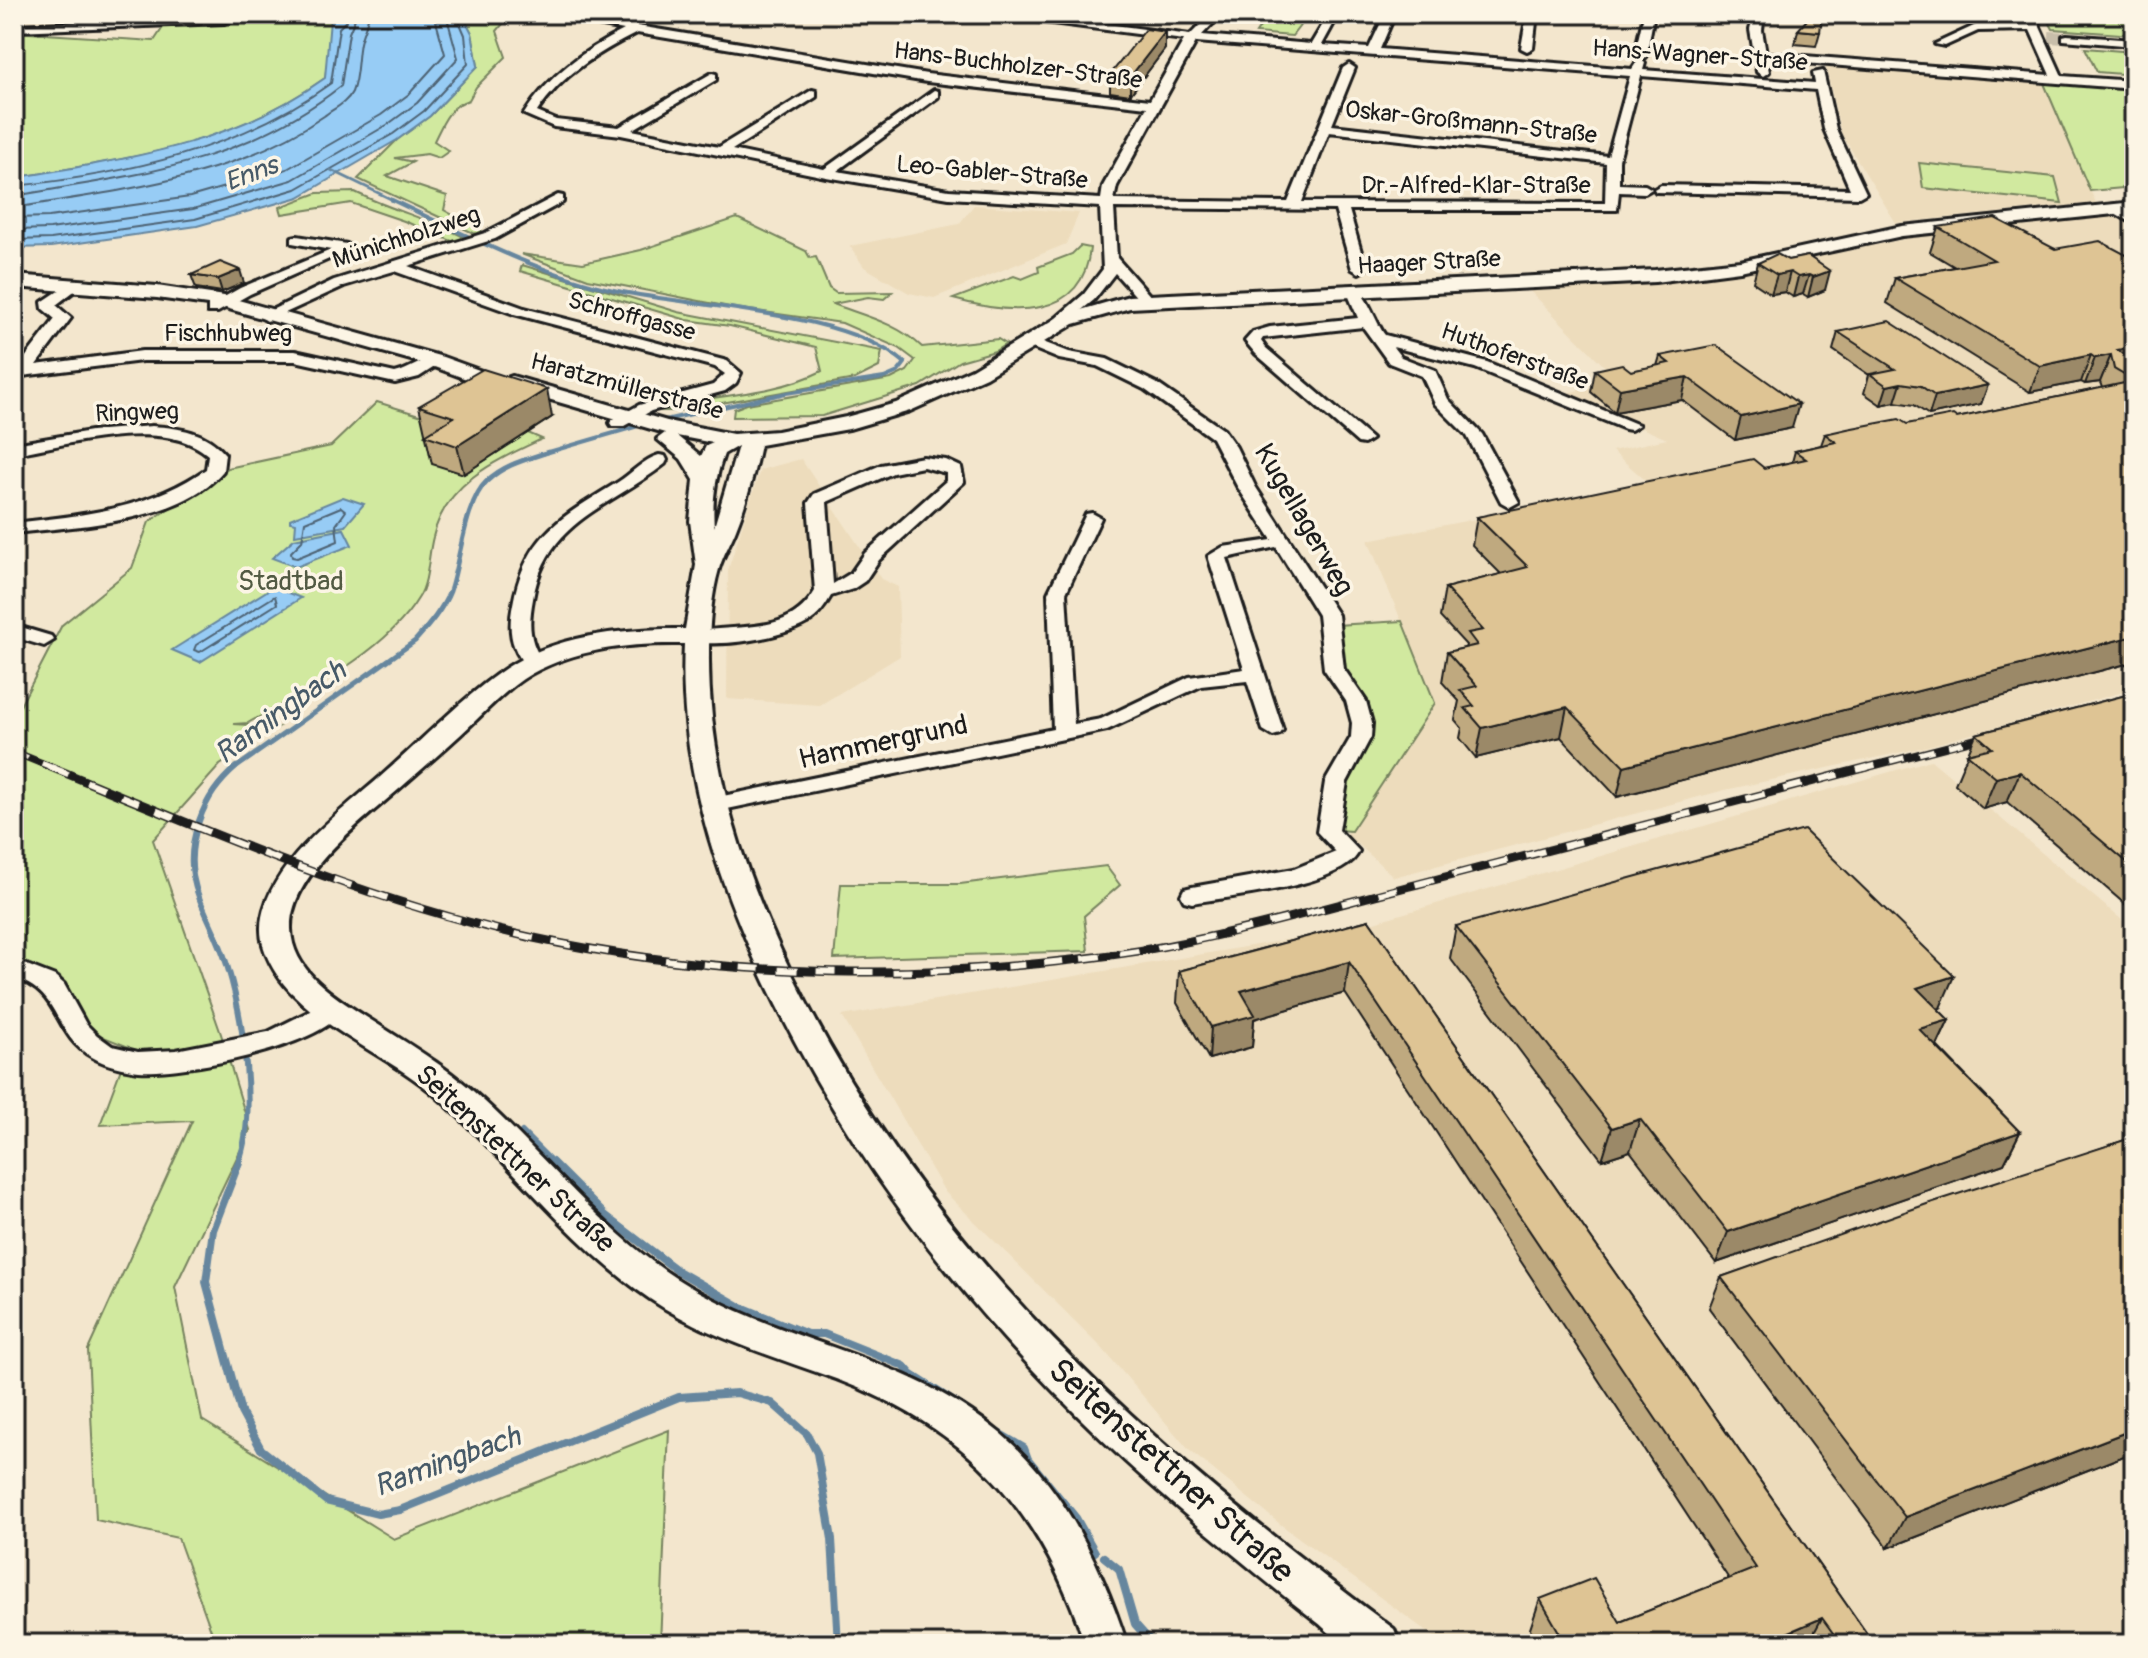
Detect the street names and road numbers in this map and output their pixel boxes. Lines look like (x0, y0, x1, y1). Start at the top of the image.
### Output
street label: Hans-Wagner-Straße (1591, 34, 1809, 78)
street label: Hans-Buchholzer-Straße (892, 36, 1144, 95)
street label: Oskar-Großmann-Straße (1343, 95, 1599, 150)
street label: Leo-Gabler-Straße (895, 150, 1089, 195)
street label: Dr.-Alfred-Klar-Straße (1361, 171, 1591, 200)
street label: Münichholzweg (329, 200, 484, 275)
street label: Haager Straße (1357, 244, 1502, 281)
street label: Schroffgasse (565, 286, 699, 347)
street label: Huthoferstraße (1437, 316, 1593, 397)
street label: Fischhubweg (164, 319, 292, 348)
street label: Haratzmüllerstraße (527, 347, 726, 426)
street label: Ringweg (95, 397, 179, 428)
street label: Kugellagerweg (1246, 437, 1361, 602)
street label: Hammergrund (796, 707, 971, 777)
street label: Seitenstettner Straße (408, 1057, 622, 1261)
street label: Seitenstettner Straße (1039, 1349, 1303, 1593)

